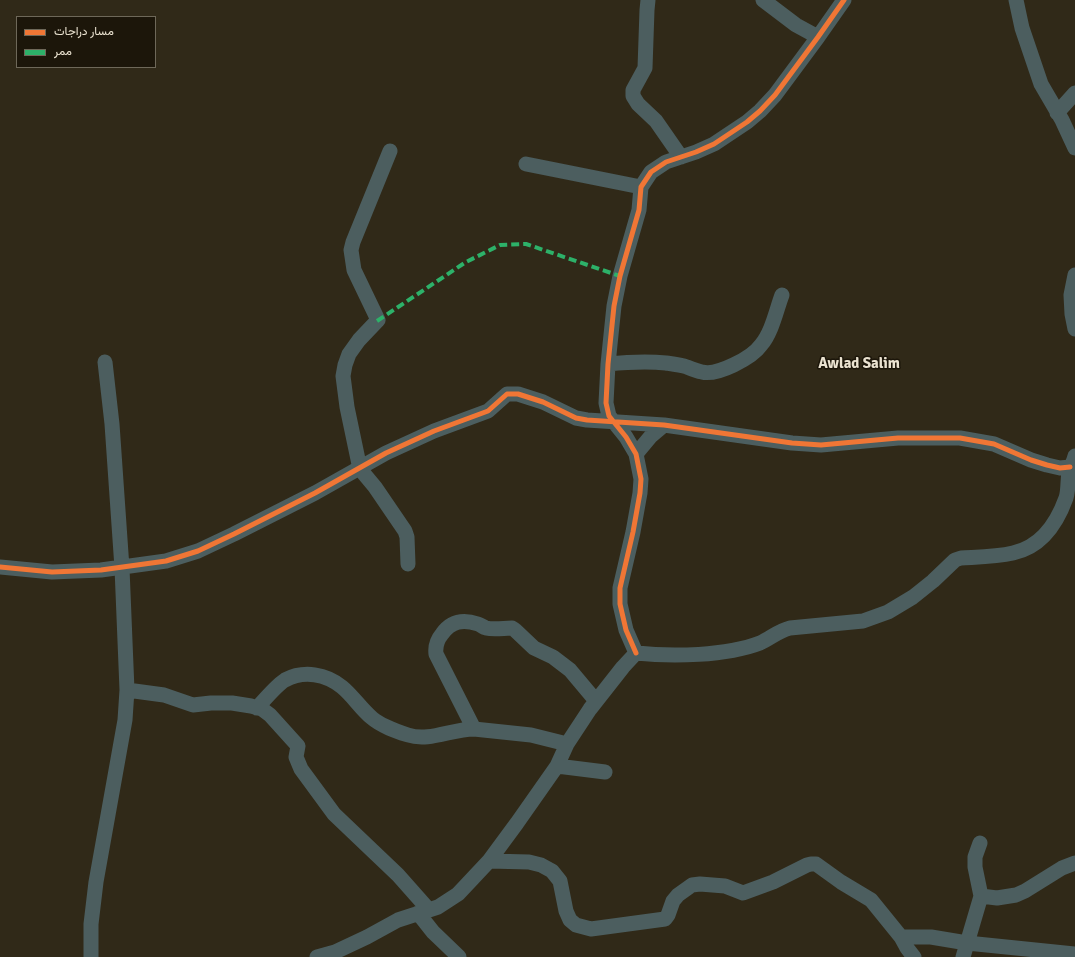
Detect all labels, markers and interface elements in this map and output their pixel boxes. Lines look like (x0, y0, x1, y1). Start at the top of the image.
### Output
legend (16, 16, 156, 68)
text: مسار دراجات (54, 24, 114, 39)
text: ممر (54, 44, 72, 59)
district label: Awlad Salim (818, 355, 900, 373)

